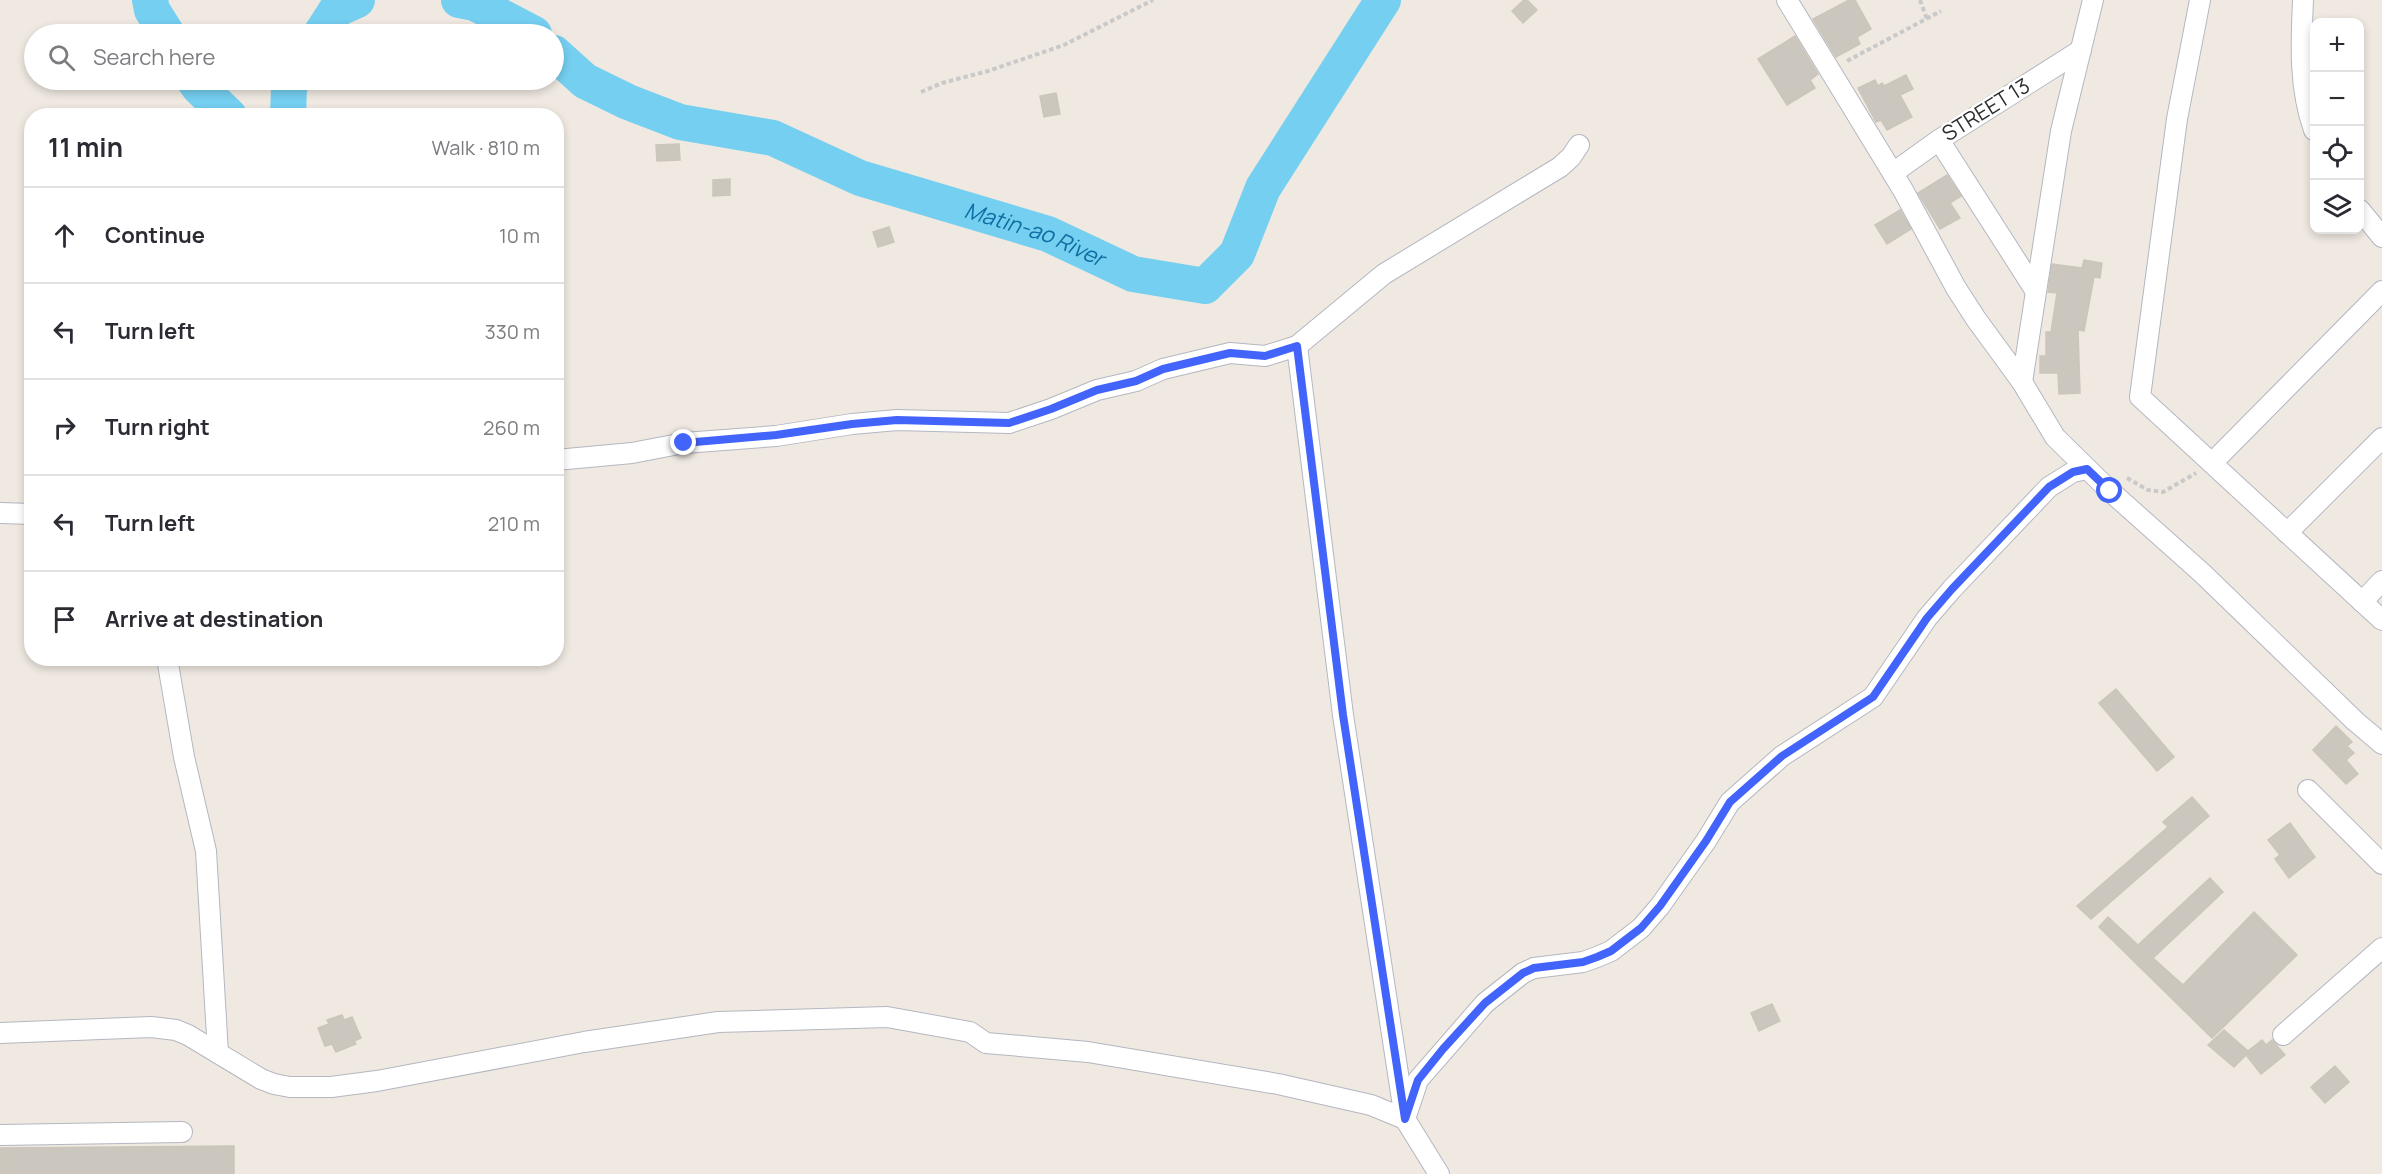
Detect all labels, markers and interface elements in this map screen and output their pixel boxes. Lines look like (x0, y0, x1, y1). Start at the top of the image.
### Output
map controls (2310, 18, 2364, 234)
button: + (2310, 18, 2364, 72)
search box (24, 24, 564, 90)
icon: search (45, 41, 78, 74)
text: Search here (93, 42, 215, 72)
street label: STREET 13 (1936, 71, 2035, 147)
button: − (2310, 72, 2364, 126)
button: locate (2310, 126, 2364, 180)
text: 11 min (48, 129, 123, 165)
text: Walk · 810 m (431, 134, 540, 161)
button: layers (2310, 180, 2364, 234)
water label: Matin-ao River (961, 195, 1112, 275)
icon: ahead (48, 219, 81, 252)
text: Continue (105, 220, 205, 250)
text: 10 m (499, 222, 540, 249)
icon: left (48, 315, 81, 348)
text: Turn left (105, 316, 195, 346)
text: 330 m (485, 318, 540, 345)
icon: right (48, 411, 81, 444)
text: Turn right (105, 412, 210, 442)
text: 260 m (483, 414, 540, 441)
route end (670, 429, 696, 455)
route start (2096, 477, 2122, 503)
icon: left (48, 507, 81, 540)
text: Turn left (105, 508, 195, 538)
text: 210 m (488, 510, 540, 537)
icon: arrive (48, 603, 81, 636)
text: Arrive at destination (105, 604, 323, 634)

